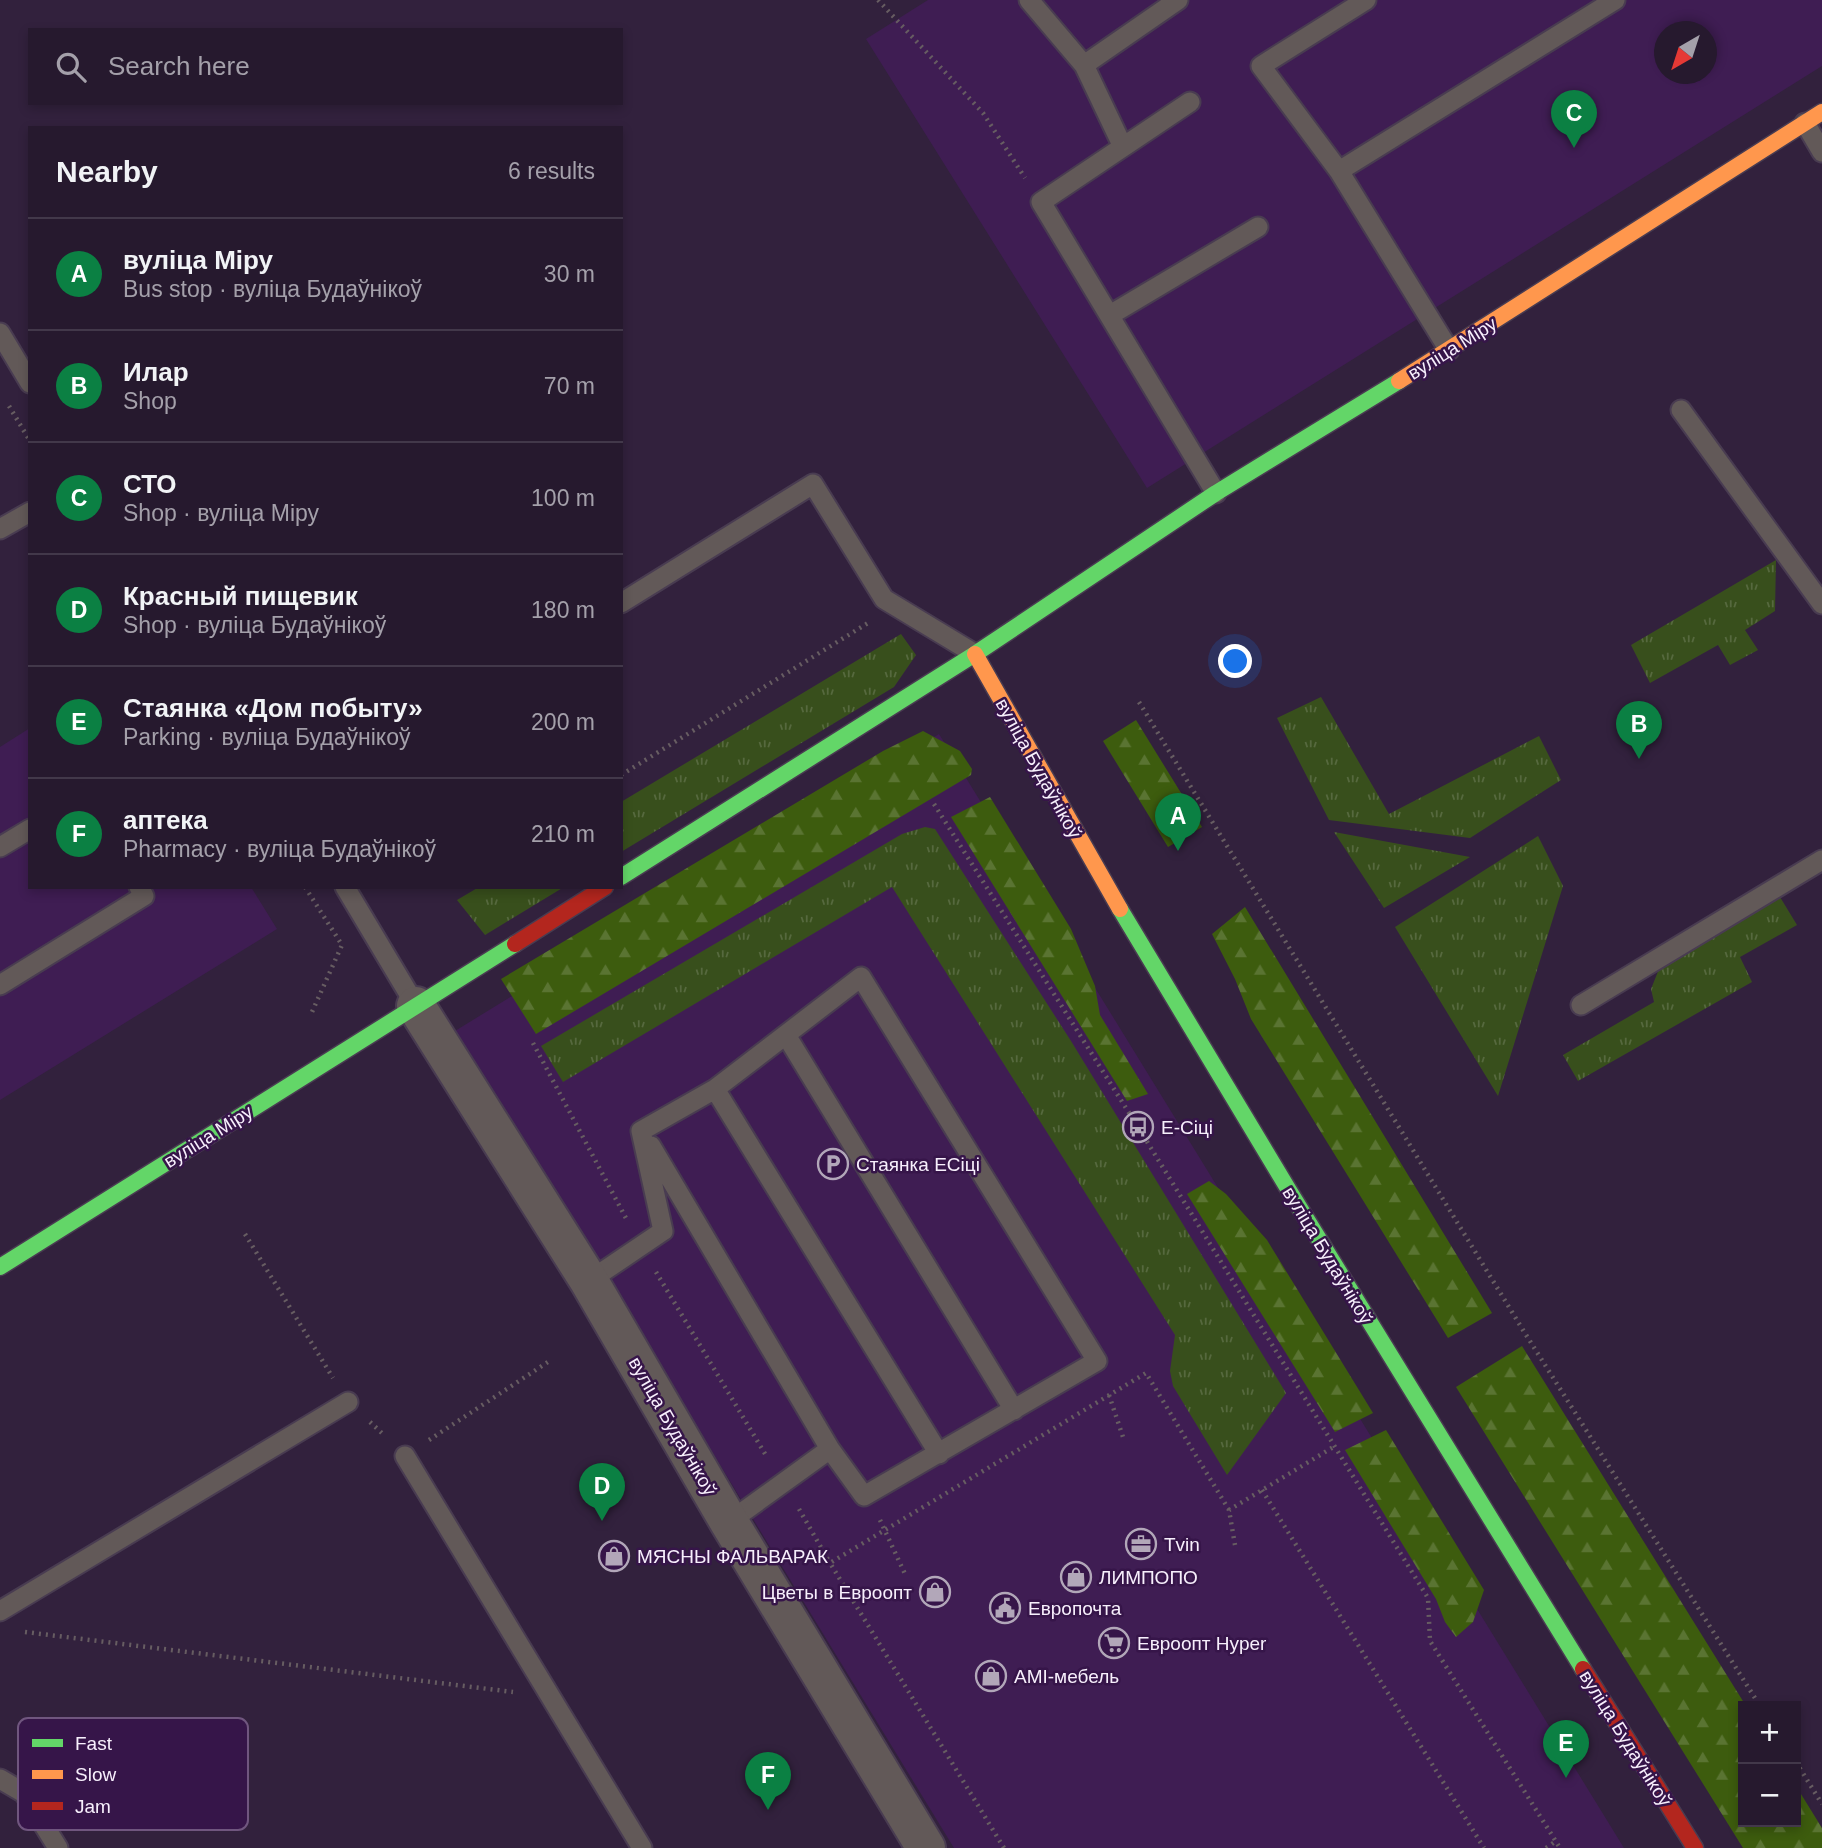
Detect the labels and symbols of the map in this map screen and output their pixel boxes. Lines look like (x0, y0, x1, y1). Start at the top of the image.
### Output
north arrow (1654, 21, 1717, 84)
pin: C (1551, 90, 1597, 148)
street label: вуліца Міру (1404, 313, 1501, 384)
your location (1218, 644, 1252, 678)
street label: вуліца Будаўнікоў (992, 695, 1086, 842)
pin: B (1616, 701, 1662, 759)
pin: A (1155, 793, 1201, 851)
street label: вуліца Міру (160, 1101, 257, 1172)
bus stop icon: Е-Сіці (1121, 1110, 1155, 1144)
place label: Е-Сіці (1161, 1117, 1213, 1138)
parking icon: Стаянка ЕСіці (816, 1147, 850, 1181)
place label: Стаянка ЕСіці (856, 1154, 980, 1175)
street label: вуліца Будаўнікоў (1278, 1183, 1377, 1328)
street label: вуліца Будаўнікоў (624, 1353, 721, 1500)
pin: D (579, 1463, 625, 1521)
office icon: Tvin (1124, 1527, 1158, 1561)
place label: Tvin (1164, 1534, 1200, 1555)
shop icon: МЯСНЫ ФАЛЬВАРАК (597, 1539, 631, 1573)
place label: МЯСНЫ ФАЛЬВАРАК (637, 1546, 828, 1567)
shop icon: ЛИМПОПО (1059, 1560, 1093, 1594)
place label: ЛИМПОПО (1099, 1567, 1198, 1588)
shop icon: Цветы в Евроопт (918, 1575, 952, 1609)
place label: Цветы в Евроопт (762, 1582, 912, 1603)
public building icon: Европочта (988, 1591, 1022, 1625)
place label: Европочта (1028, 1598, 1122, 1619)
supermarket icon: Евроопт Hyper (1097, 1626, 1131, 1660)
place label: Евроопт Hyper (1137, 1633, 1267, 1654)
shop icon: AMI-мебель (974, 1659, 1008, 1693)
place label: AMI-мебель (1014, 1666, 1119, 1687)
street label: вуліца Будаўнікоў (1575, 1666, 1676, 1810)
legend (18, 1718, 248, 1830)
pin: E (1543, 1720, 1589, 1778)
text: Fast (75, 1733, 113, 1754)
pin: F (745, 1752, 791, 1810)
text: Slow (75, 1764, 116, 1785)
text: Jam (75, 1796, 111, 1817)

